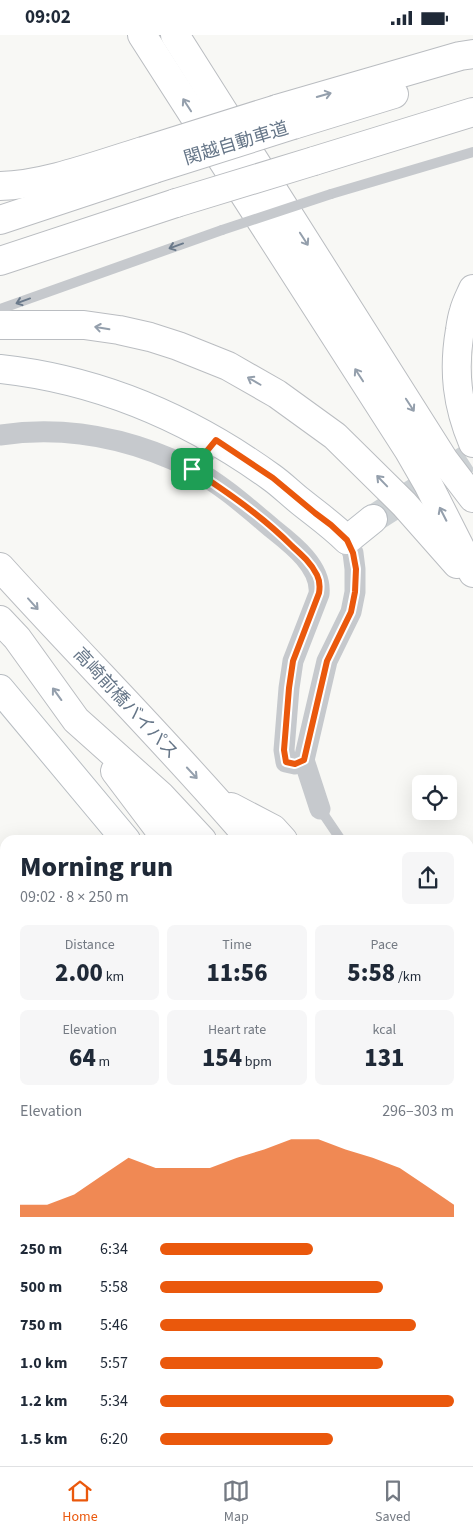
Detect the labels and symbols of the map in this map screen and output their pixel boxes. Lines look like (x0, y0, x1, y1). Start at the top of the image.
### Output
one-way arrow (315, 90, 331, 100)
one-way arrow (181, 99, 191, 113)
street label: 関越自動車道 (181, 116, 291, 171)
one-way arrow (298, 232, 309, 246)
one-way arrow (169, 242, 185, 251)
one-way arrow (16, 297, 31, 306)
one-way arrow (94, 322, 110, 332)
one-way arrow (354, 368, 364, 382)
one-way arrow (248, 375, 262, 385)
one-way arrow (405, 398, 415, 412)
pin (171, 448, 213, 490)
one-way arrow (376, 474, 388, 487)
one-way arrow (438, 507, 447, 522)
one-way arrow (27, 597, 38, 610)
street label: 高崎前橋バイパス (68, 642, 184, 764)
one-way arrow (52, 687, 62, 701)
one-way arrow (186, 767, 198, 779)

